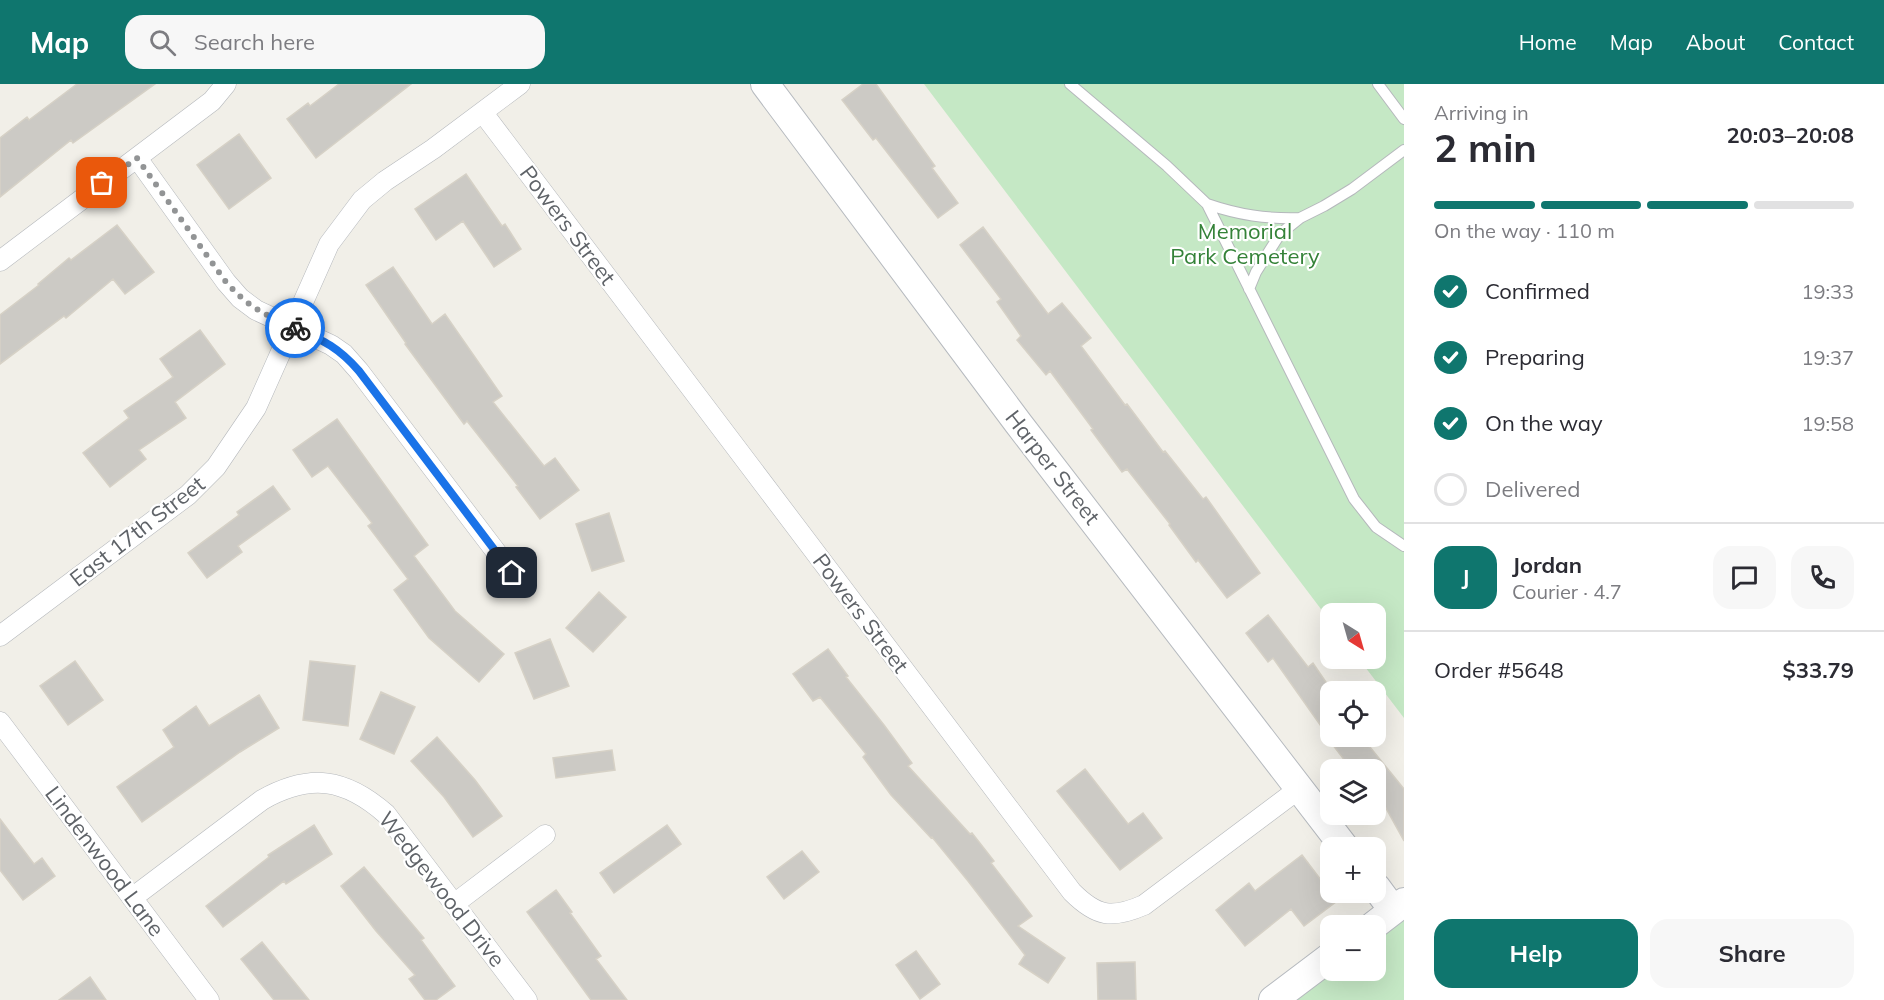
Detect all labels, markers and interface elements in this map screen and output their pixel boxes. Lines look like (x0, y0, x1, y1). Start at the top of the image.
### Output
search box (125, 15, 545, 69)
text: Map (30, 25, 89, 60)
icon: search (146, 26, 179, 59)
text: Search here (194, 28, 315, 56)
text: Home (1519, 29, 1577, 55)
text: Map (1610, 29, 1653, 55)
text: About (1686, 29, 1745, 55)
text: Contact (1778, 29, 1854, 55)
text: Arriving in (1434, 100, 1529, 125)
text: 20:03–20:08 (1726, 121, 1854, 149)
text: 2 min (1434, 123, 1537, 172)
pin (76, 157, 127, 208)
street label: Powers Street (514, 160, 622, 291)
icon: bag (85, 166, 118, 199)
park label: Memorial Park Cemetery (1170, 217, 1320, 270)
text: On the way · 110 m (1434, 218, 1615, 243)
icon: check (1434, 275, 1467, 308)
text: Confirmed (1485, 277, 1590, 305)
text: 19:33 (1801, 279, 1854, 304)
courier (265, 298, 325, 358)
icon: bike (279, 312, 312, 345)
icon: check (1434, 341, 1467, 374)
text: Preparing (1485, 343, 1585, 371)
text: 19:37 (1801, 345, 1854, 370)
street label: Harper Street (1000, 404, 1107, 530)
icon: check (1434, 407, 1467, 440)
text: On the way (1485, 409, 1603, 437)
text: 19:58 (1801, 411, 1854, 436)
street label: East 17th Street (64, 469, 210, 592)
text: Delivered (1485, 475, 1580, 503)
button: chat (1713, 546, 1776, 609)
button: phone (1791, 546, 1854, 609)
pin (486, 547, 537, 598)
street label: Powers Street (807, 548, 915, 679)
text: Jordan (1512, 551, 1582, 579)
icon: home (495, 556, 528, 589)
text: J (1462, 563, 1469, 591)
text: Courier · 4.7 (1512, 579, 1622, 604)
north arrow (1320, 603, 1386, 669)
map controls (1320, 603, 1386, 981)
text: Order #5648 (1434, 656, 1564, 684)
text: $33.79 (1783, 656, 1854, 684)
button: locate (1320, 681, 1386, 747)
button: layers (1320, 759, 1386, 825)
street label: Lindenwood Lane (39, 780, 171, 942)
street label: Wedgewood Drive (373, 806, 511, 972)
button: + (1320, 837, 1386, 903)
button: − (1320, 915, 1386, 981)
button: Help (1434, 919, 1638, 988)
button: Share (1650, 919, 1854, 988)

